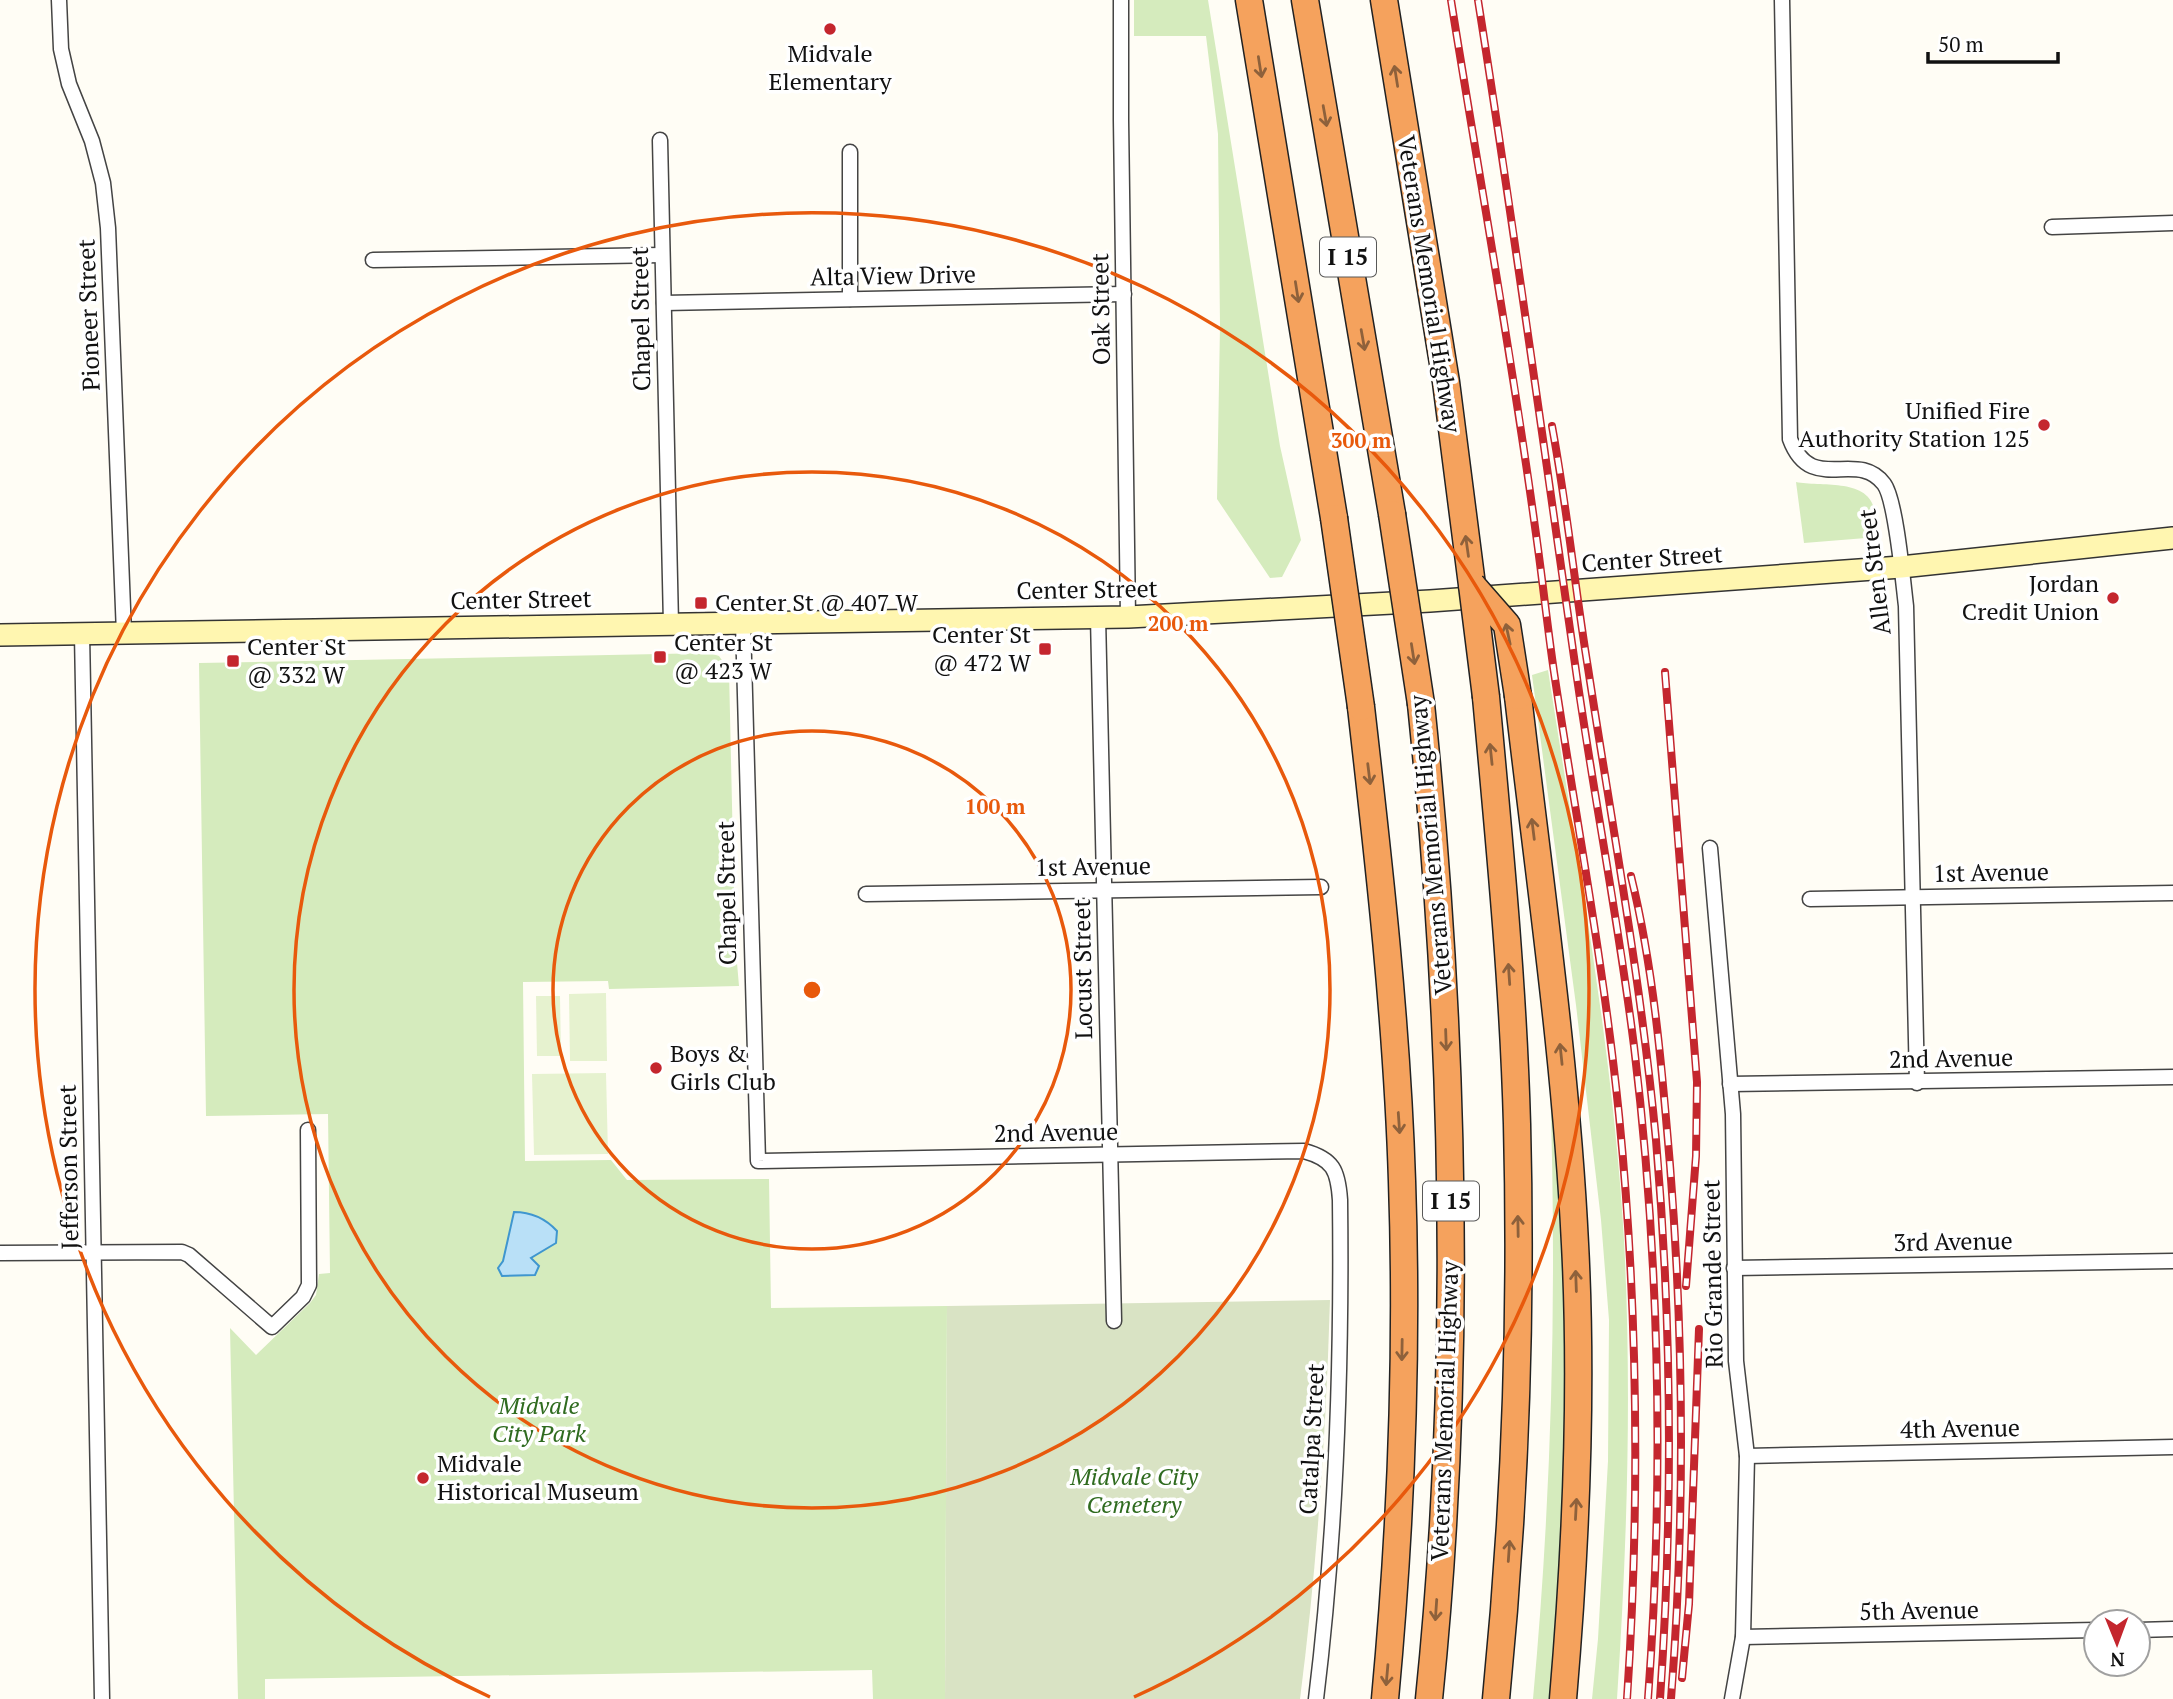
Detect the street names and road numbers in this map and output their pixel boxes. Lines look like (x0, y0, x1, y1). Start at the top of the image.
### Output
street label: Veterans Memorial Highway (1391, 133, 1469, 436)
street label: Pioneer Street (69, 238, 107, 392)
road number: I 15 (1320, 238, 1376, 276)
street label: Chapel Street (623, 246, 657, 391)
street label: Oak Street (1083, 253, 1117, 365)
street label: Alta View Drive (810, 258, 976, 292)
street label: Allen Street (1850, 507, 1898, 637)
street label: Center Street (1580, 537, 1724, 579)
street label: Center Street (1016, 572, 1158, 606)
street label: Center Street (450, 582, 592, 616)
street label: Veterans Memorial Highway (1401, 693, 1459, 996)
street label: Chapel Street (709, 820, 743, 965)
street label: 1st Avenue (1035, 849, 1151, 883)
street label: 1st Avenue (1933, 855, 2049, 889)
street label: Locust Street (1065, 898, 1099, 1040)
street label: 2nd Avenue (1889, 1041, 2013, 1075)
street label: Jefferson Street (51, 1084, 85, 1250)
street label: 2nd Avenue (994, 1115, 1118, 1149)
street label: Rio Grande Street (1694, 1179, 1730, 1369)
road number: I 15 (1423, 1182, 1479, 1220)
street label: 3rd Avenue (1893, 1224, 2013, 1258)
street label: Veterans Memorial Highway (1423, 1259, 1465, 1562)
street label: Catalpa Street (1291, 1362, 1331, 1515)
street label: 4th Avenue (1900, 1411, 2020, 1445)
street label: 5th Avenue (1859, 1593, 1979, 1627)

